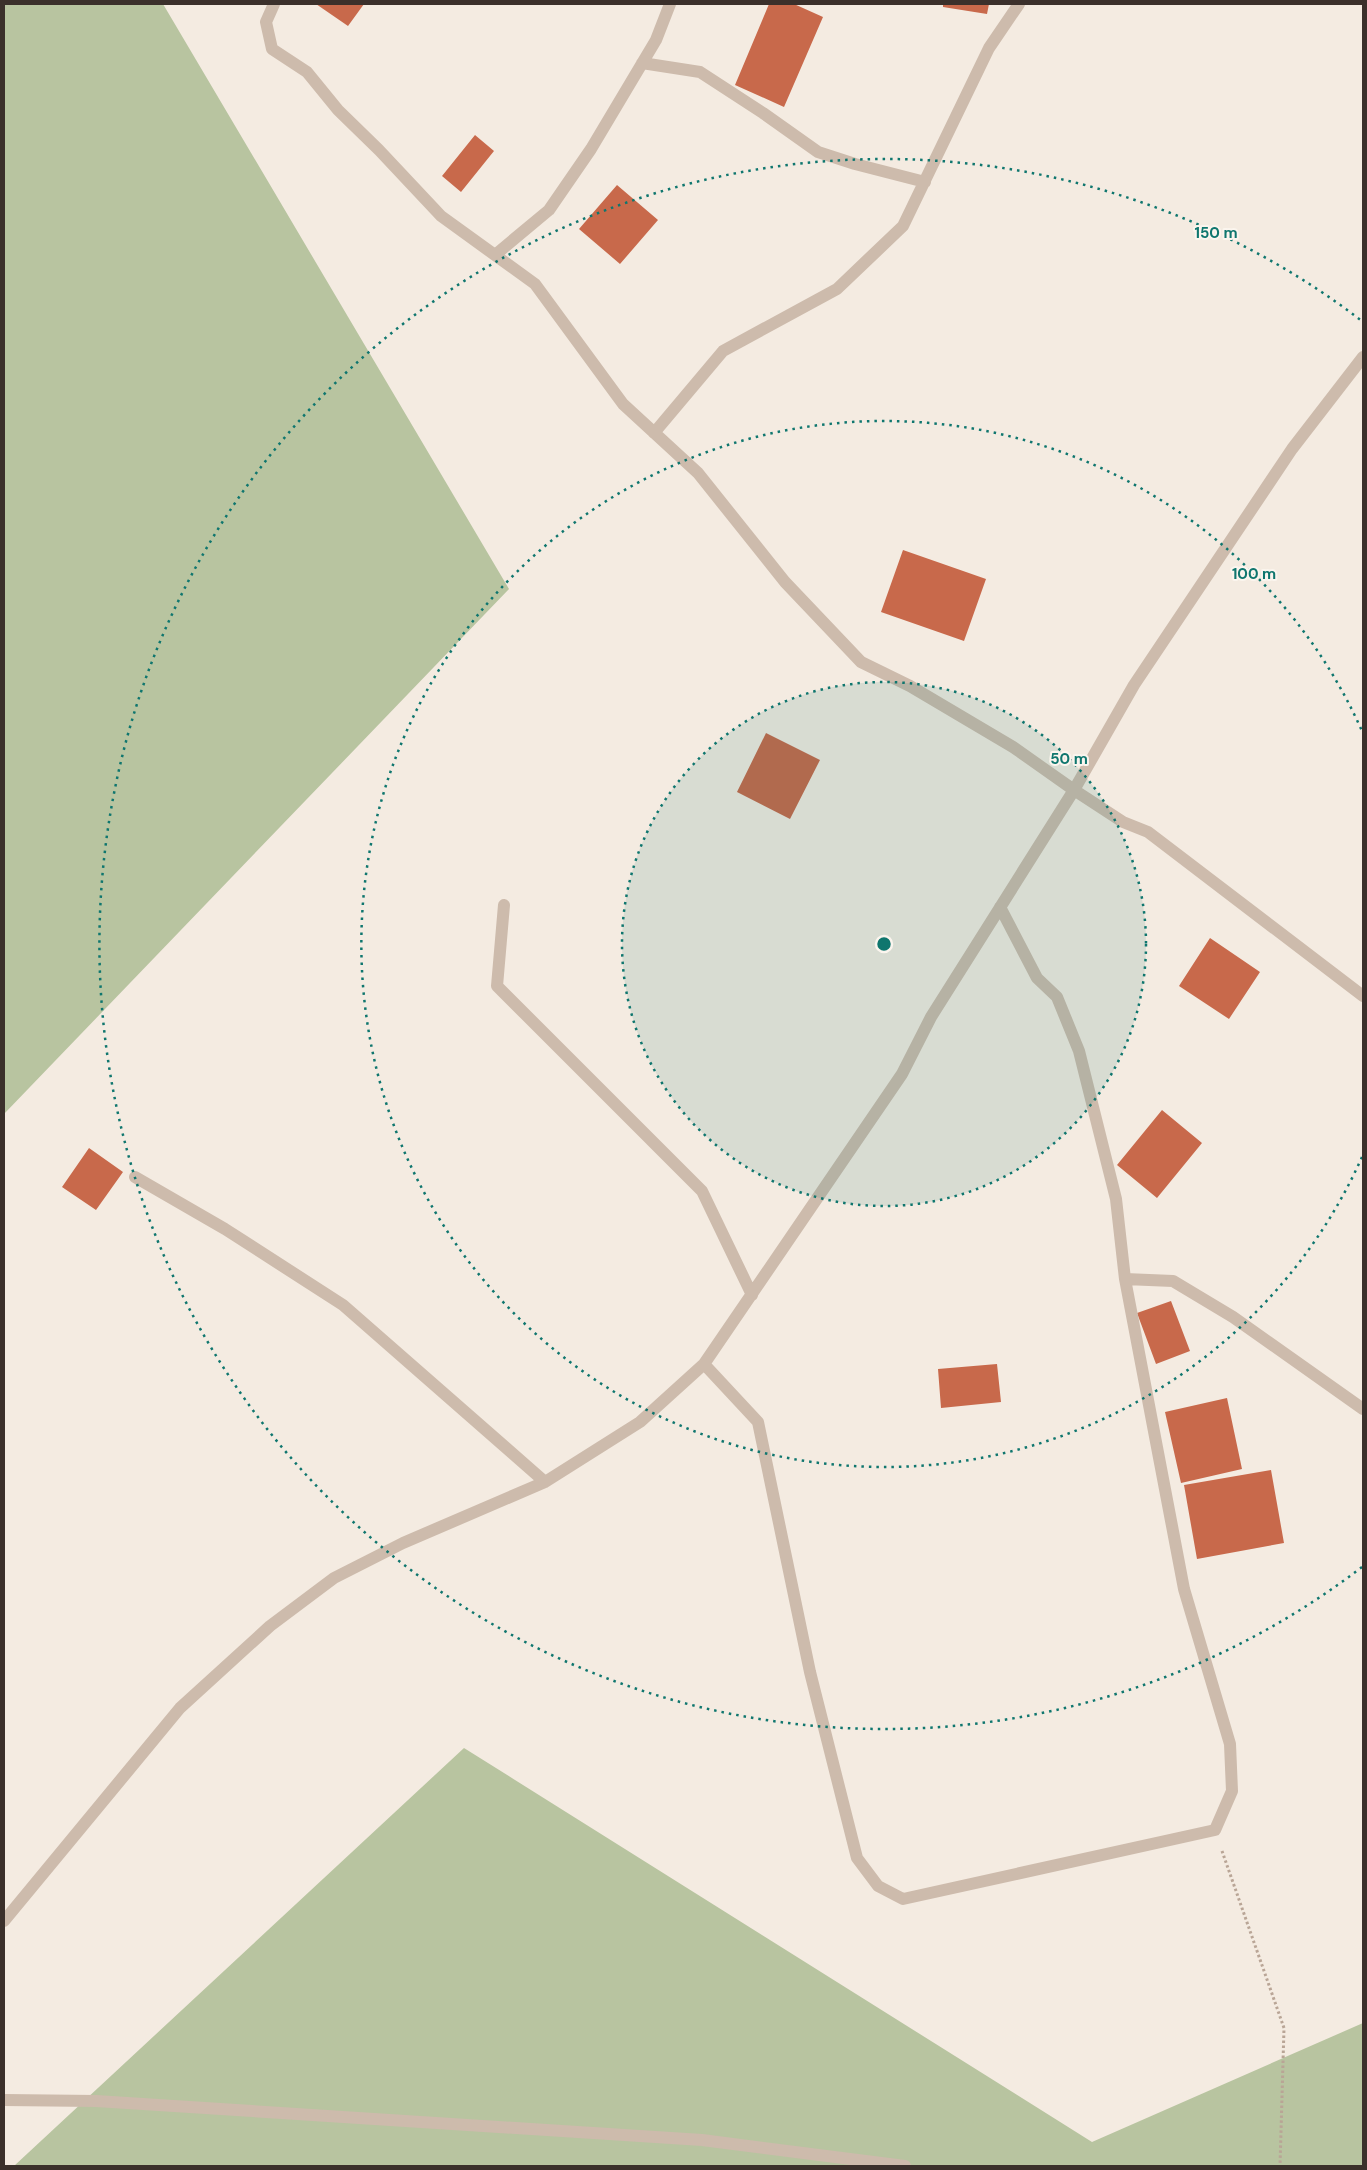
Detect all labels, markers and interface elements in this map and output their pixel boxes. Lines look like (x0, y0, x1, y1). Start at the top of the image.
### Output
text: 150 m (1195, 223, 1238, 243)
text: 100 m (1232, 564, 1276, 584)
text: 50 m (1050, 749, 1088, 769)
centre of rings (875, 935, 893, 953)

